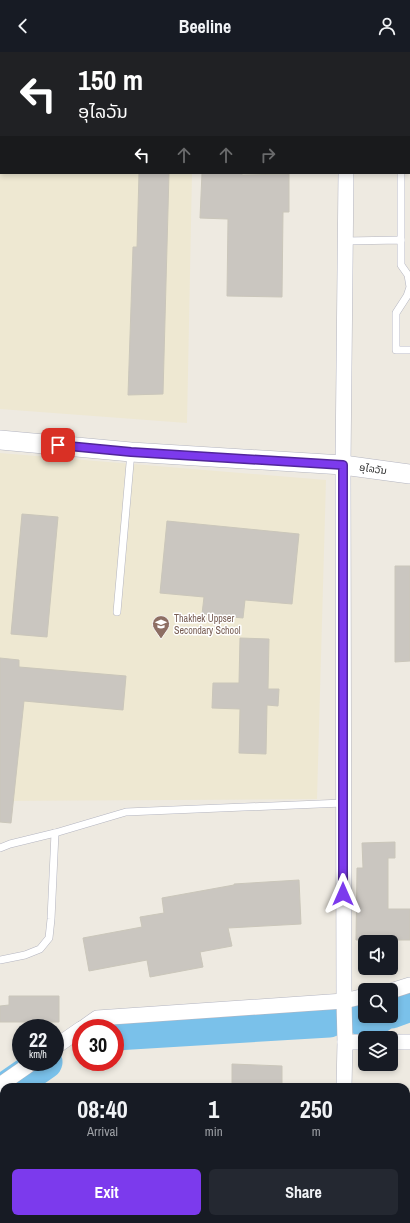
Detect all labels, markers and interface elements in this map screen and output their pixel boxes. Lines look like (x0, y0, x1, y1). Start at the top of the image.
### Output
text: Beeline (179, 14, 231, 39)
icon: back (12, 15, 34, 37)
icon: person (376, 15, 398, 37)
text: 150 m (78, 61, 143, 99)
icon: left (12, 68, 64, 120)
text: ອຸໄລວັນ (78, 99, 128, 124)
icon: left (131, 144, 153, 166)
icon: ahead (173, 144, 195, 166)
icon: ahead (215, 144, 237, 166)
icon: right (257, 144, 279, 166)
pin (41, 428, 75, 462)
icon: arrive (47, 434, 69, 456)
street label: ອຸໄລວັນ (358, 461, 388, 478)
place label: Thakhek Uppser Secondary School (174, 612, 241, 637)
school or university icon: Thakhek Uppser Secondary School (151, 614, 171, 639)
position arrow (322, 873, 364, 915)
map controls (358, 935, 398, 1071)
button: sound (358, 935, 398, 975)
button: search (358, 983, 398, 1023)
speed limit sign: 30 (72, 1019, 124, 1071)
text: 22 (29, 1026, 47, 1053)
button: layers (358, 1031, 398, 1071)
text: km/h (29, 1048, 47, 1061)
text: 08:40 (77, 1093, 128, 1125)
text: 1 (208, 1093, 219, 1125)
text: 250 (300, 1093, 333, 1125)
text: Arrival (87, 1123, 118, 1140)
text: min (205, 1123, 223, 1140)
text: m (312, 1123, 321, 1140)
button: Exit (12, 1169, 201, 1215)
button: Share (209, 1169, 398, 1215)

